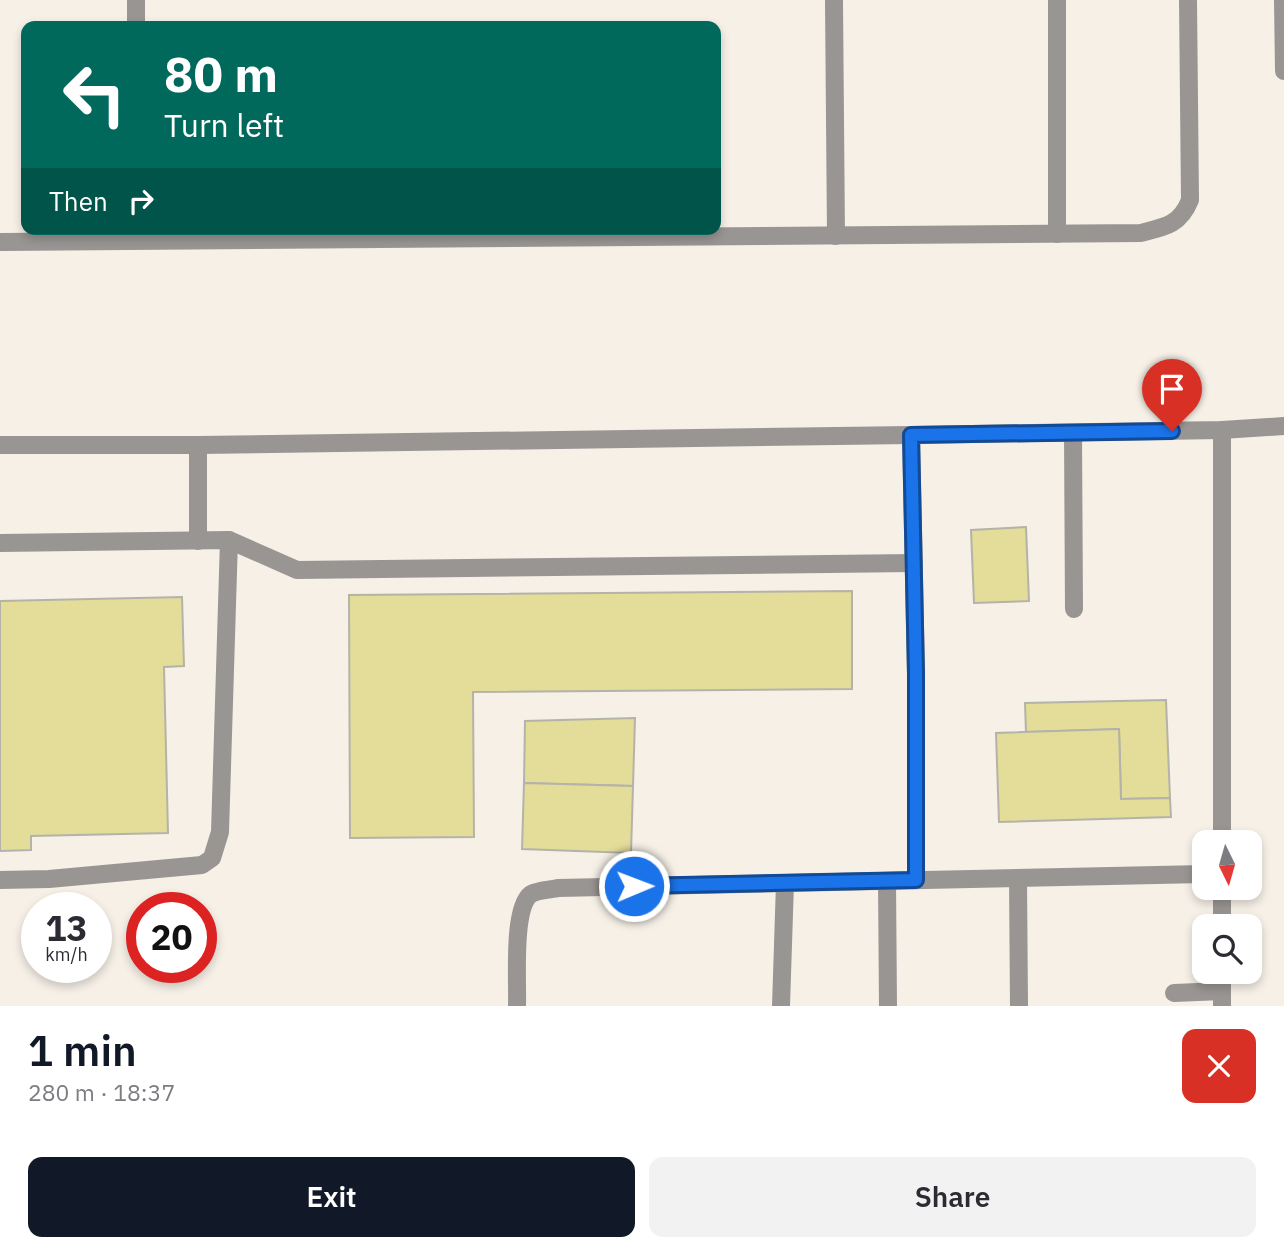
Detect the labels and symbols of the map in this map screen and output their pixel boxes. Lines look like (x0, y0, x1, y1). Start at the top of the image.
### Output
pin (1142, 359, 1202, 431)
north arrow (1192, 830, 1262, 900)
position arrow (597, 849, 671, 923)
speed limit sign: 20 (126, 892, 217, 983)

